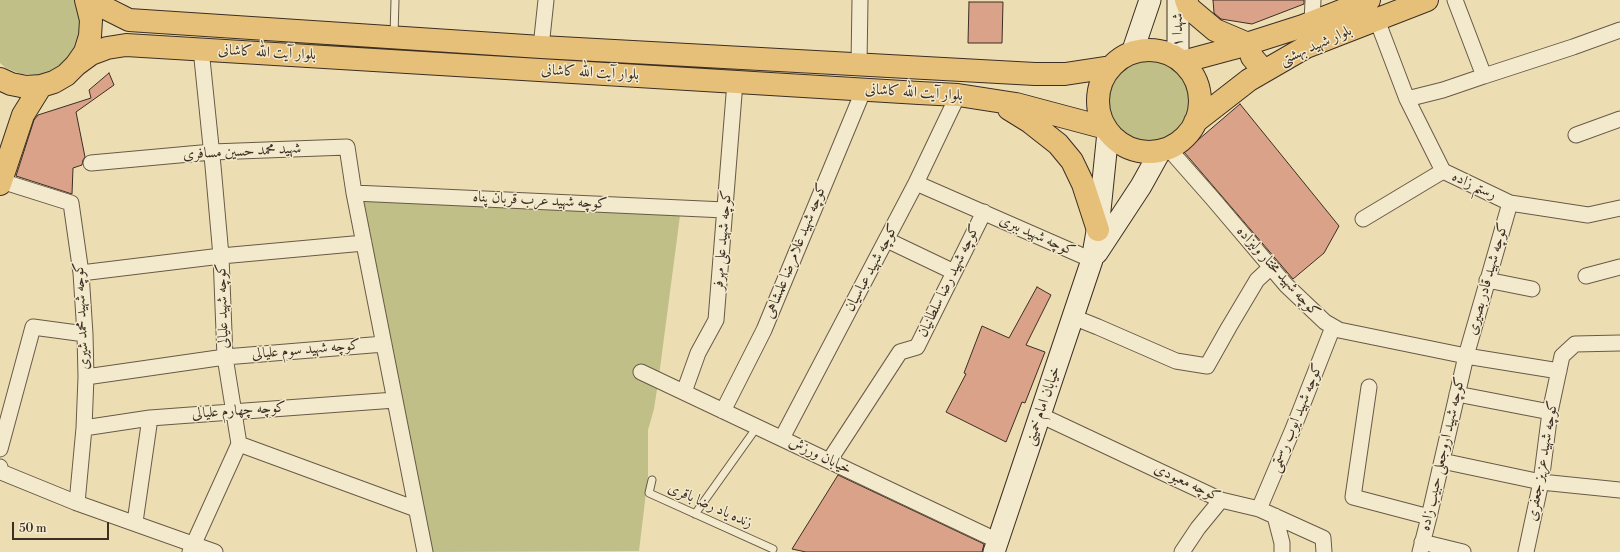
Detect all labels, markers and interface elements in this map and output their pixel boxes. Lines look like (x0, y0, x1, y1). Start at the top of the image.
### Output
street label: شهدا ۱ (1169, 13, 1187, 47)
street label: بلوار شهید بهشتی (1277, 22, 1355, 70)
street label: بلوار آیت الله کاشانی (218, 41, 316, 65)
street label: بلوار آیت الله کاشانی (541, 61, 639, 85)
street label: بلوار آیت الله کاشانی (864, 81, 964, 105)
street label: شهید محمد حسین مسافری (182, 140, 302, 164)
street label: رستم زاده (1449, 168, 1499, 204)
street label: کوچه شهید غلامرضا علمشاهی (761, 181, 831, 321)
street label: کوچه شهید عرب قربان پناه (472, 188, 608, 214)
street label: کوچه شهید علی مهرفر (710, 189, 736, 291)
street label: کوچه شهید ببری (996, 211, 1078, 261)
street label: کوچه شهید عباسیان (841, 221, 903, 315)
street label: کوچه شهید قادر بصیری (1463, 221, 1513, 337)
street label: کوچه شهید رضا سلطانیان (914, 222, 984, 340)
street label: کوچه شهید مختار ولیزاده (1232, 223, 1324, 321)
street label: کوچه شهید محمد شیری (70, 262, 94, 370)
street label: کوچه شهید علیالی (213, 263, 233, 349)
street label: کوچه شهید سوم علیالی (251, 336, 361, 364)
street label: کوچه شهید ایوب رستمی (1267, 361, 1327, 475)
street label: خیابان امام خمینی (1021, 364, 1065, 448)
street label: کوچه شهید اروجعلی حبیب زاده (1417, 375, 1469, 533)
street label: کوچه چهارم علیالی (191, 399, 287, 423)
street label: کوچه شهید عزیز جعفری (1524, 399, 1562, 523)
street label: خیابان ورزش (786, 433, 854, 479)
street label: کوچه معبودی (1151, 460, 1223, 506)
street label: زنده یاد رضا باقری (665, 479, 755, 533)
scale bar (14, 514, 111, 540)
text: 50 m (19, 521, 47, 536)

